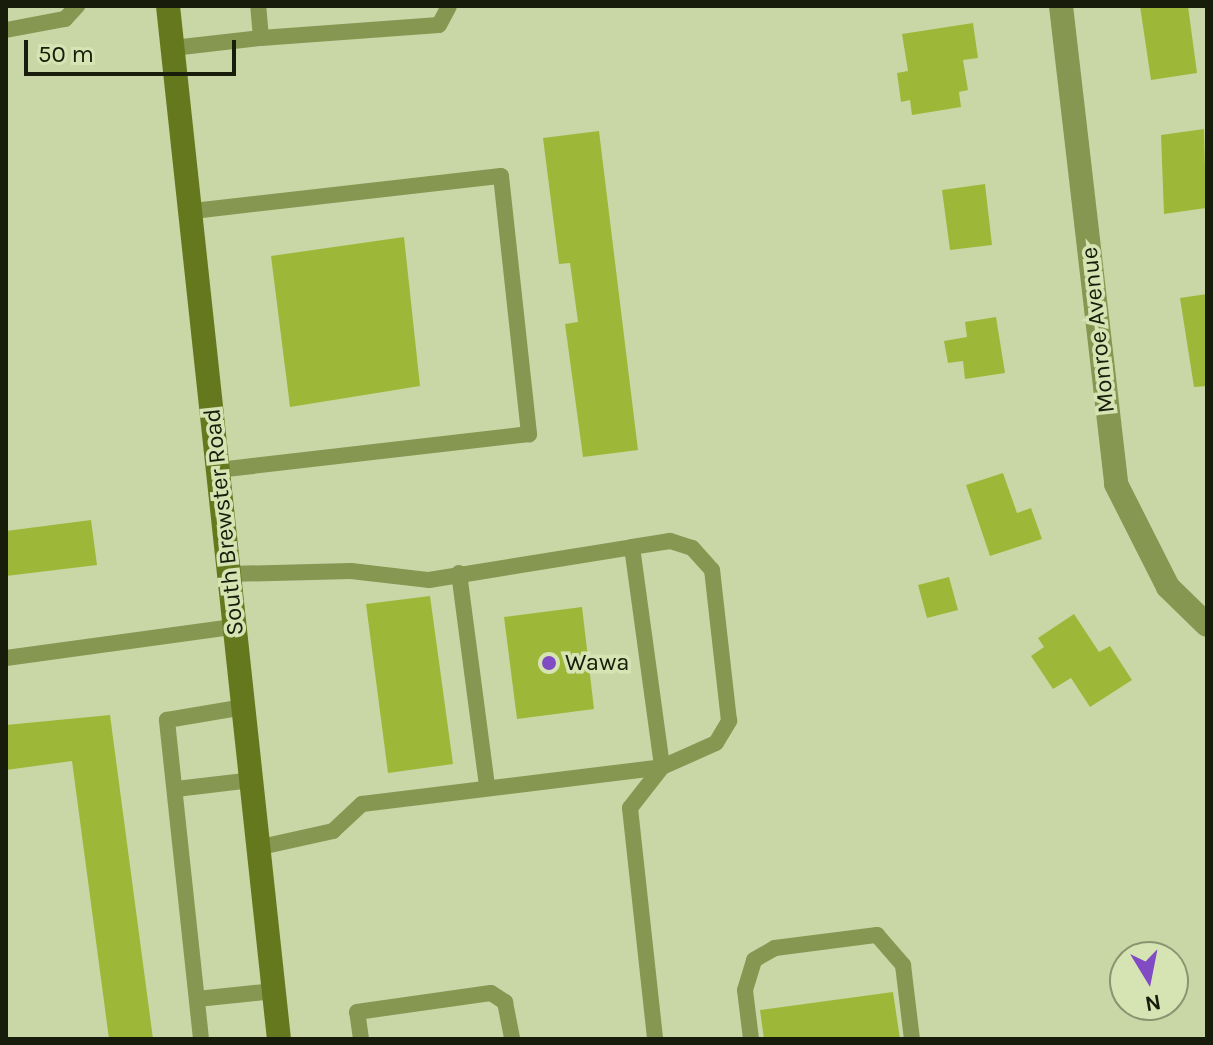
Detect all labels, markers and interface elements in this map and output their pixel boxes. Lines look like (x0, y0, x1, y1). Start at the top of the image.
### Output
scale bar (28, 24, 240, 74)
text: 50 m (38, 40, 94, 68)
street label: Monroe Avenue (1075, 246, 1121, 414)
street label: South Brewster Road (198, 407, 250, 637)
place label: Wawa (565, 649, 629, 677)
marker: Wawa (540, 654, 558, 672)
north arrow (1109, 941, 1189, 1021)
text: N (1143, 988, 1163, 1017)

